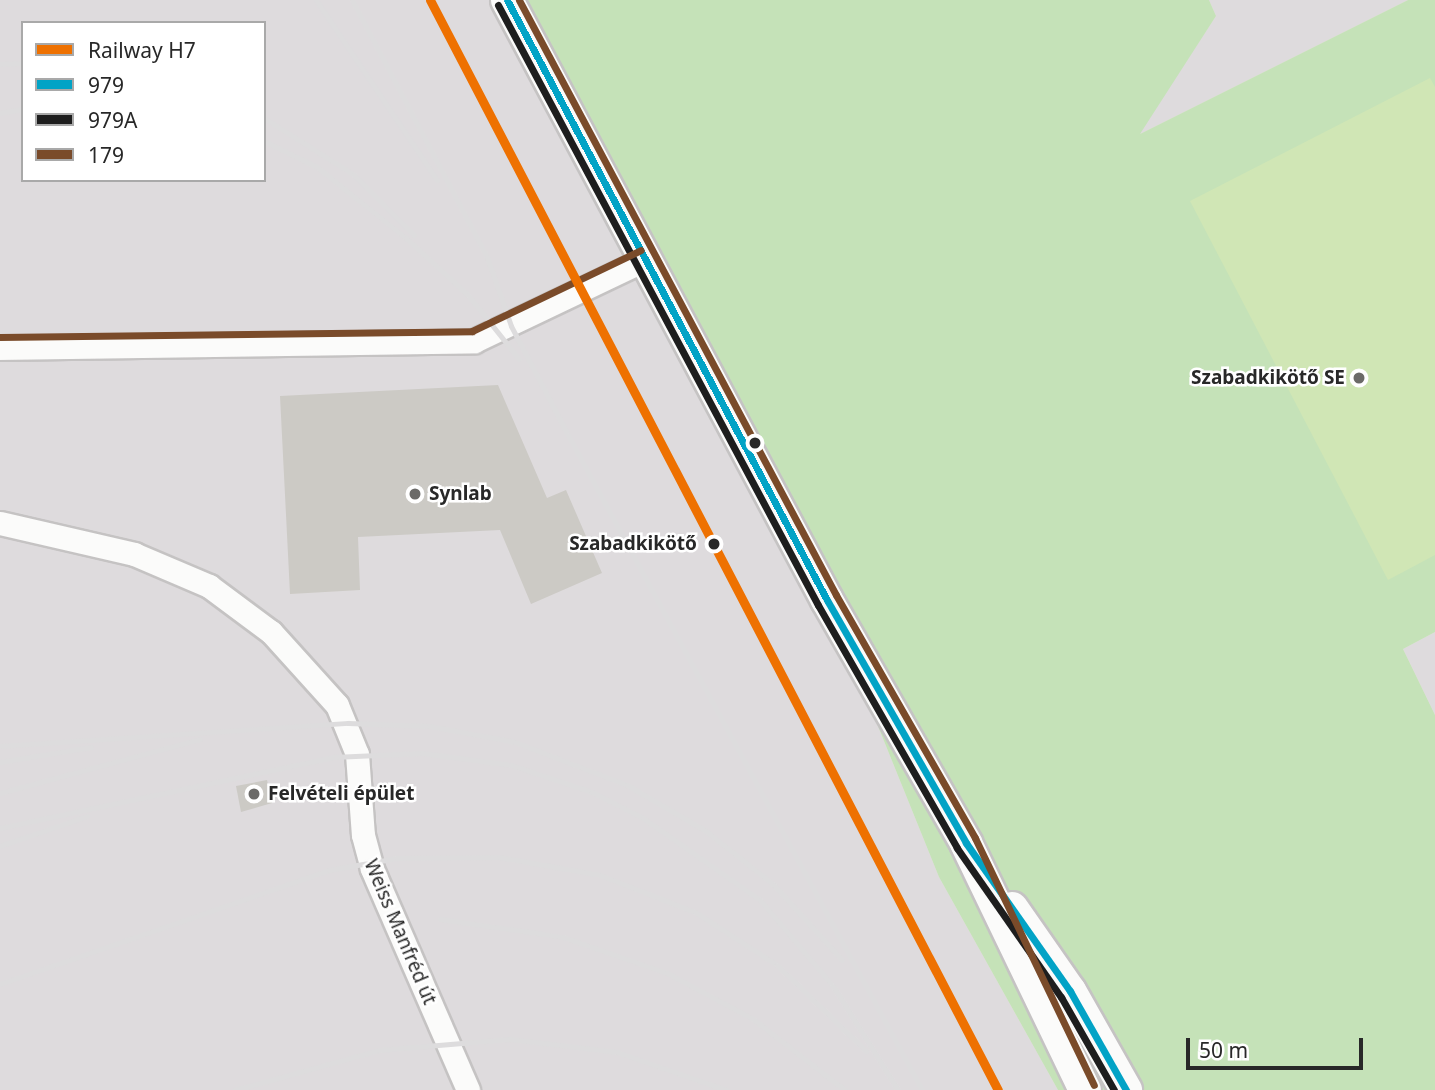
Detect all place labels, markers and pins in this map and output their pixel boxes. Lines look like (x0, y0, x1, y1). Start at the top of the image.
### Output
place label: Szabadkikötő SE (1191, 367, 1345, 389)
marker: Szabadkikötő SE (1351, 370, 1367, 386)
unlabelled marker (748, 436, 762, 450)
place label: Synlab (429, 483, 492, 505)
marker: Synlab (407, 486, 423, 502)
place label: Szabadkikötő (569, 533, 697, 555)
marker: Szabadkikötő (703, 533, 725, 555)
place label: Felvételi épület (268, 783, 414, 805)
marker: Felvételi épület (246, 786, 262, 802)

